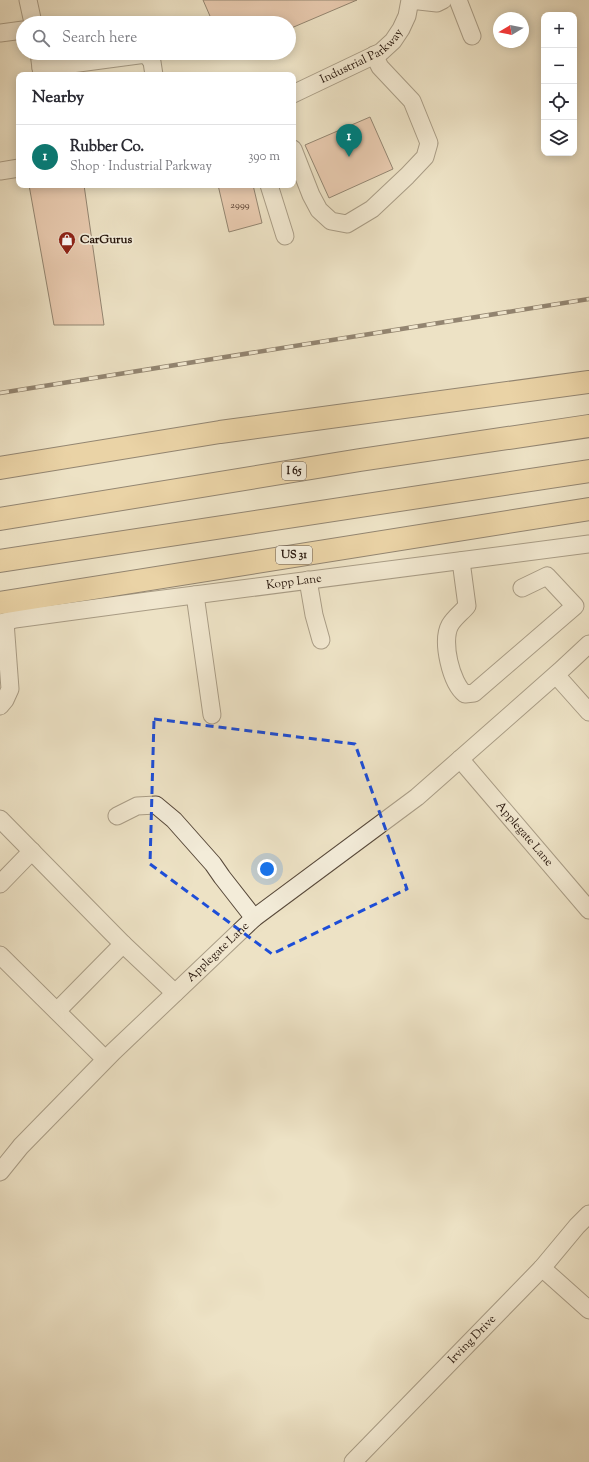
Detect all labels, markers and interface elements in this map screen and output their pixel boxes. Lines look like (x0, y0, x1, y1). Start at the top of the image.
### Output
north arrow (493, 12, 529, 48)
map controls (541, 12, 577, 156)
button: + (541, 12, 577, 48)
search box (16, 16, 296, 60)
street label: Industrial Parkway (317, 25, 408, 89)
icon: search (30, 27, 52, 49)
text: Search here (62, 28, 137, 49)
button: − (541, 48, 577, 84)
button: locate (541, 84, 577, 120)
text: Nearby (32, 86, 84, 110)
button: layers (541, 120, 577, 156)
pin: 1 (336, 124, 362, 157)
text: Rubber Co. (70, 137, 144, 158)
text: 1 (43, 148, 47, 166)
text: 390 m (248, 148, 280, 166)
text: Shop · Industrial Parkway (70, 158, 212, 176)
house number: 2999 (230, 198, 250, 213)
shop icon: CarGurus (57, 230, 77, 255)
place label: CarGurus (80, 231, 133, 249)
road number: I 65 (282, 462, 306, 480)
road number: US 31 (276, 546, 312, 564)
street label: Kopp Lane (265, 570, 323, 595)
street label: Applegate Lane (491, 798, 558, 871)
your location (257, 859, 277, 879)
street label: Applegate Lane (183, 918, 254, 986)
street label: Irving Drive (444, 1311, 501, 1368)

